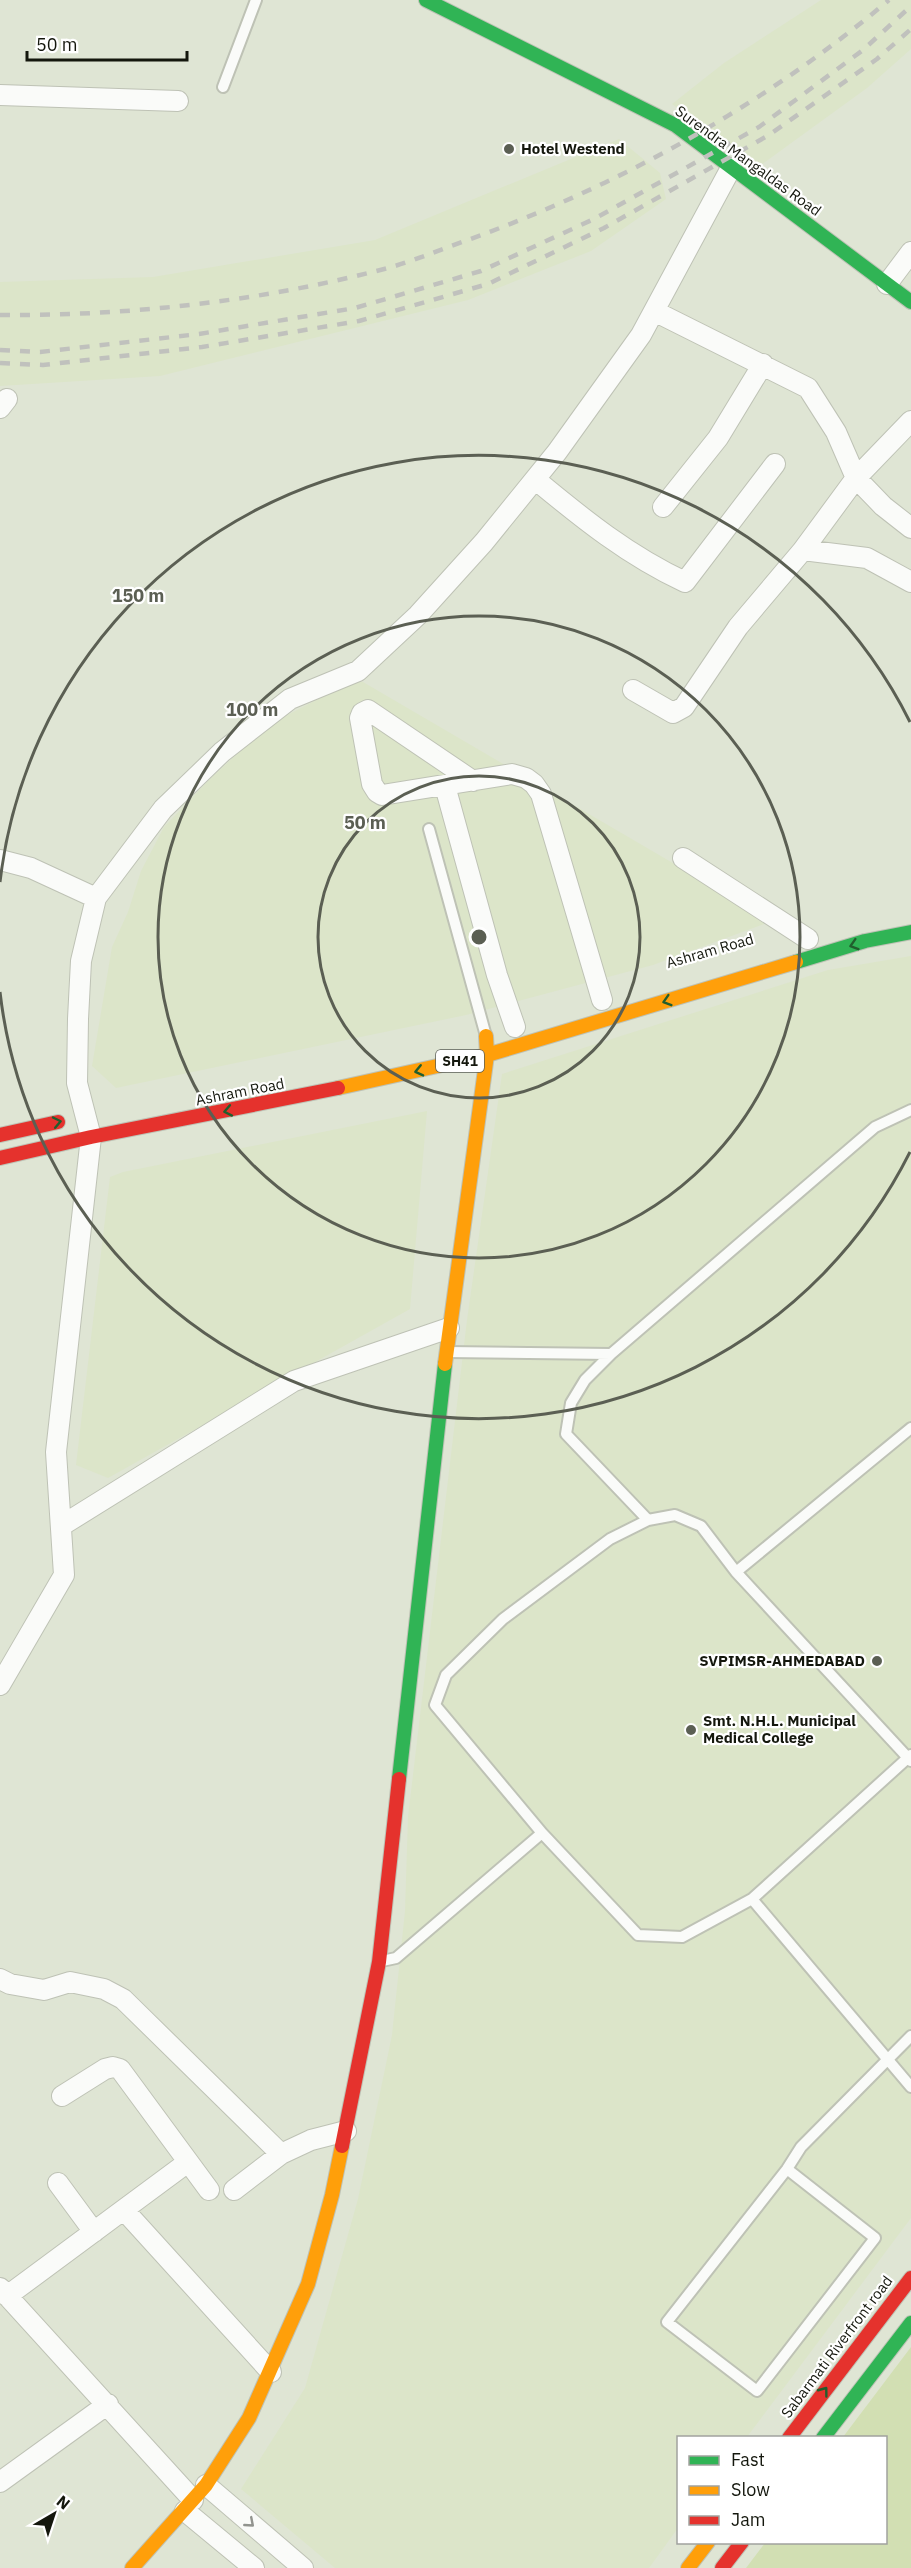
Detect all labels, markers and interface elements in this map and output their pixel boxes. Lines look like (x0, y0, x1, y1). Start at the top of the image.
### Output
scale bar (27, 24, 188, 62)
text: 50 m (36, 33, 78, 56)
street label: Surendra Mangaldas Road (672, 101, 825, 220)
place label: Hotel Westend (521, 139, 625, 158)
marker: Hotel Westend (502, 142, 516, 156)
text: 150 m (112, 584, 164, 607)
text: 100 m (226, 698, 278, 721)
text: 50 m (344, 811, 386, 834)
centre of rings (469, 927, 489, 947)
street label: Ashram Road (664, 929, 756, 972)
one-way arrow (849, 938, 860, 950)
one-way arrow (662, 994, 673, 1006)
road number: SH41 (436, 1050, 484, 1072)
one-way arrow (414, 1064, 424, 1077)
street label: Ashram Road (194, 1074, 286, 1109)
one-way arrow (224, 1104, 234, 1117)
one-way arrow (52, 1117, 62, 1130)
place label: SVPIMSR-AHMEDABAD (699, 1651, 865, 1670)
marker: SVPIMSR-AHMEDABAD (870, 1654, 884, 1668)
place label: Smt. N.H.L. Municipal Medical College (703, 1711, 856, 1747)
marker: Smt. N.H.L. Municipal Medical College (684, 1723, 698, 1737)
street label: Sabarmati Riverfront road (777, 2272, 896, 2422)
one-way arrow (817, 2387, 828, 2398)
legend (677, 2436, 887, 2544)
text: Fast (731, 2448, 765, 2471)
text: Slow (731, 2478, 770, 2501)
north arrow (24, 2484, 84, 2544)
text: N (53, 2491, 74, 2514)
text: Jam (731, 2508, 766, 2531)
one-way arrow (243, 2516, 254, 2527)

